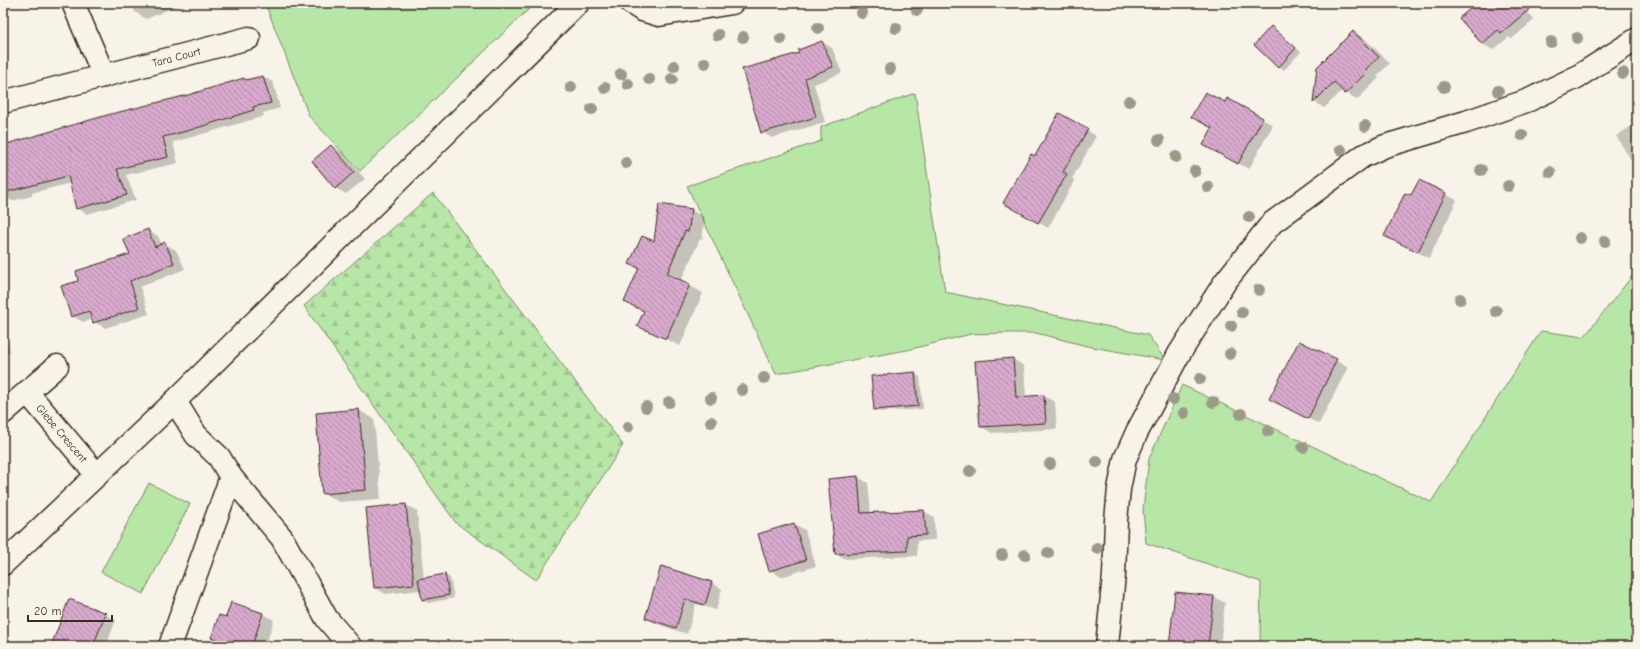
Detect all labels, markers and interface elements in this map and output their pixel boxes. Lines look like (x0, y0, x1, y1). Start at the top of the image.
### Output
street label: Tara Court (151, 44, 203, 69)
street label: Glebe Crescent (34, 402, 91, 466)
scale bar (28, 597, 112, 623)
text: 20 m (34, 604, 62, 618)

